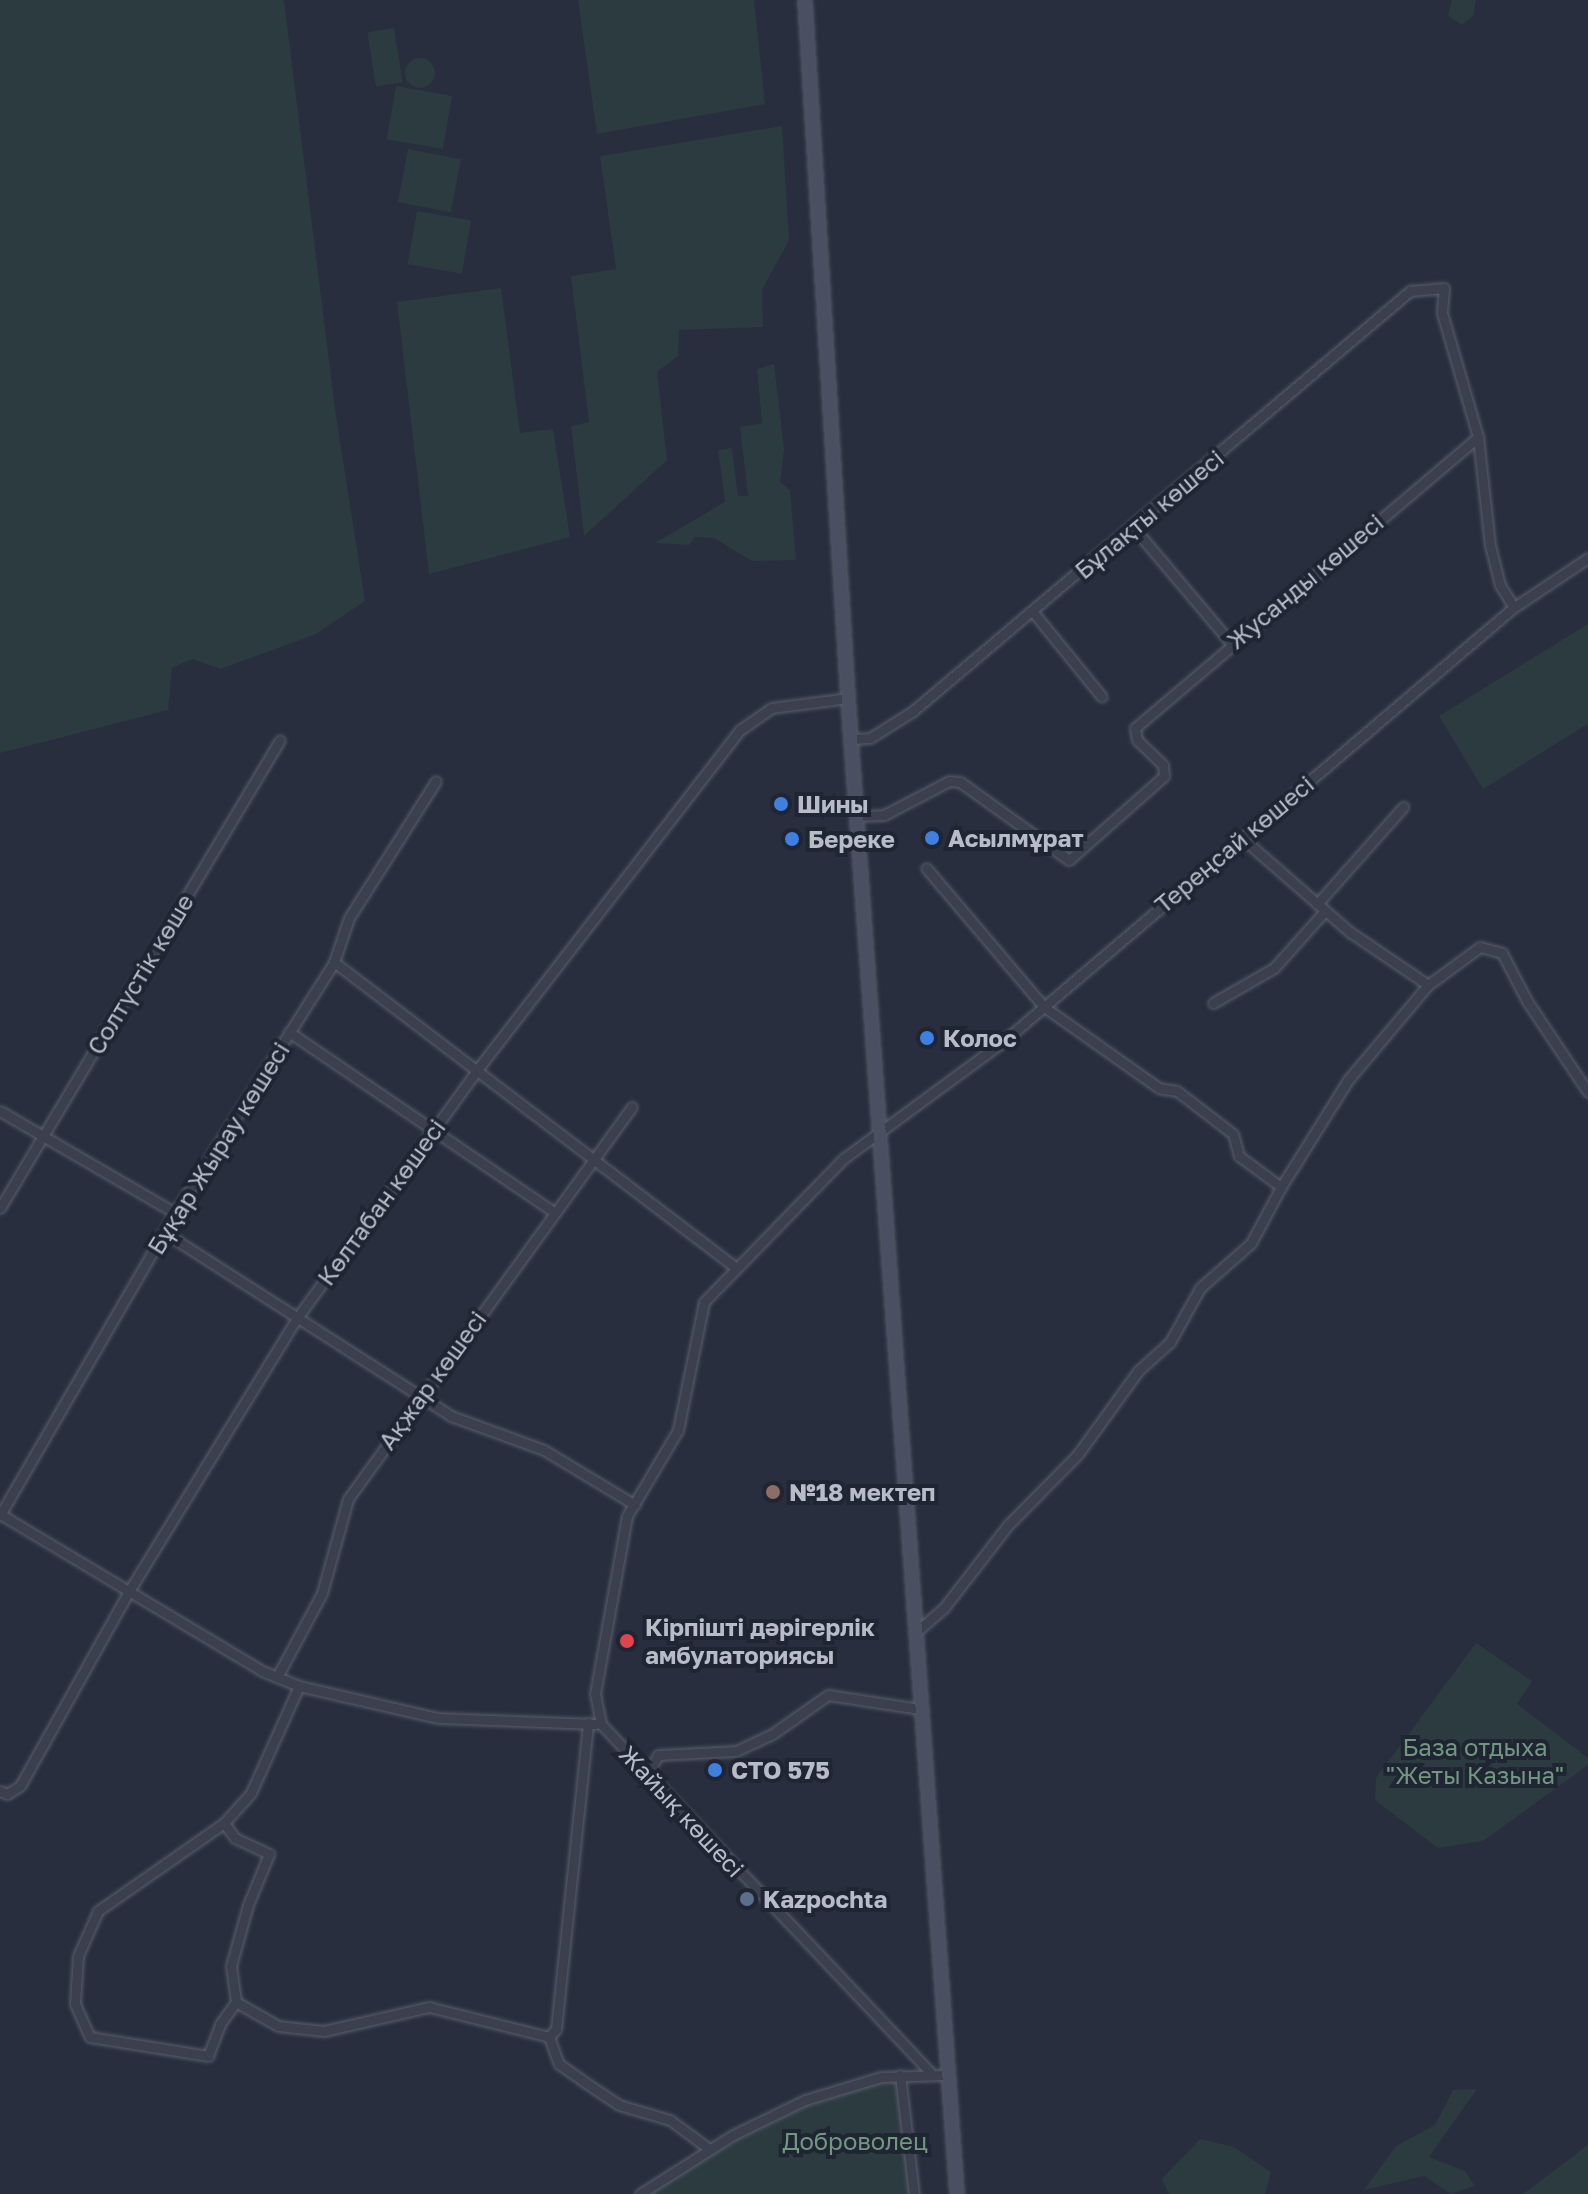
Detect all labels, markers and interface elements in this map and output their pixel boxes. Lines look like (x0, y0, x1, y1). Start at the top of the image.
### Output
street label: Бұлақты көшесі (1069, 443, 1229, 585)
street label: Жусанды көшесі (1221, 507, 1389, 655)
street label: Тереңсай көшесі (1149, 769, 1319, 919)
place label: Шины (797, 790, 869, 818)
marker: Шины (772, 795, 790, 813)
place label: Асылмұрат (948, 824, 1084, 852)
place label: Береке (808, 825, 895, 853)
marker: Асылмұрат (923, 829, 941, 847)
marker: Береке (783, 830, 801, 848)
street label: Солтүстік көше (81, 889, 199, 1059)
place label: Колос (943, 1024, 1017, 1052)
marker: Колос (918, 1029, 936, 1047)
street label: Бұқар Жырау көшесі (141, 1037, 295, 1259)
street label: Көлтабан көшесі (311, 1113, 451, 1291)
street label: Ақжар көшесі (372, 1305, 492, 1455)
place label: №18 мектеп (789, 1478, 936, 1506)
marker: №18 мектеп (764, 1483, 782, 1501)
place label: Кірпішті дәрігерлік амбулаториясы (645, 1613, 875, 1669)
marker: Кірпішті дәрігерлік амбулаториясы (616, 1630, 638, 1652)
park label: База отдыха "Жеты Казына" (1386, 1733, 1564, 1789)
street label: Жайық көшесі (614, 1739, 750, 1883)
place label: СТО 575 (731, 1756, 830, 1784)
marker: СТО 575 (706, 1761, 724, 1779)
place label: Kazpochta (763, 1885, 887, 1913)
marker: Kazpochta (738, 1890, 756, 1908)
park label: Доброволец (782, 2127, 928, 2155)

